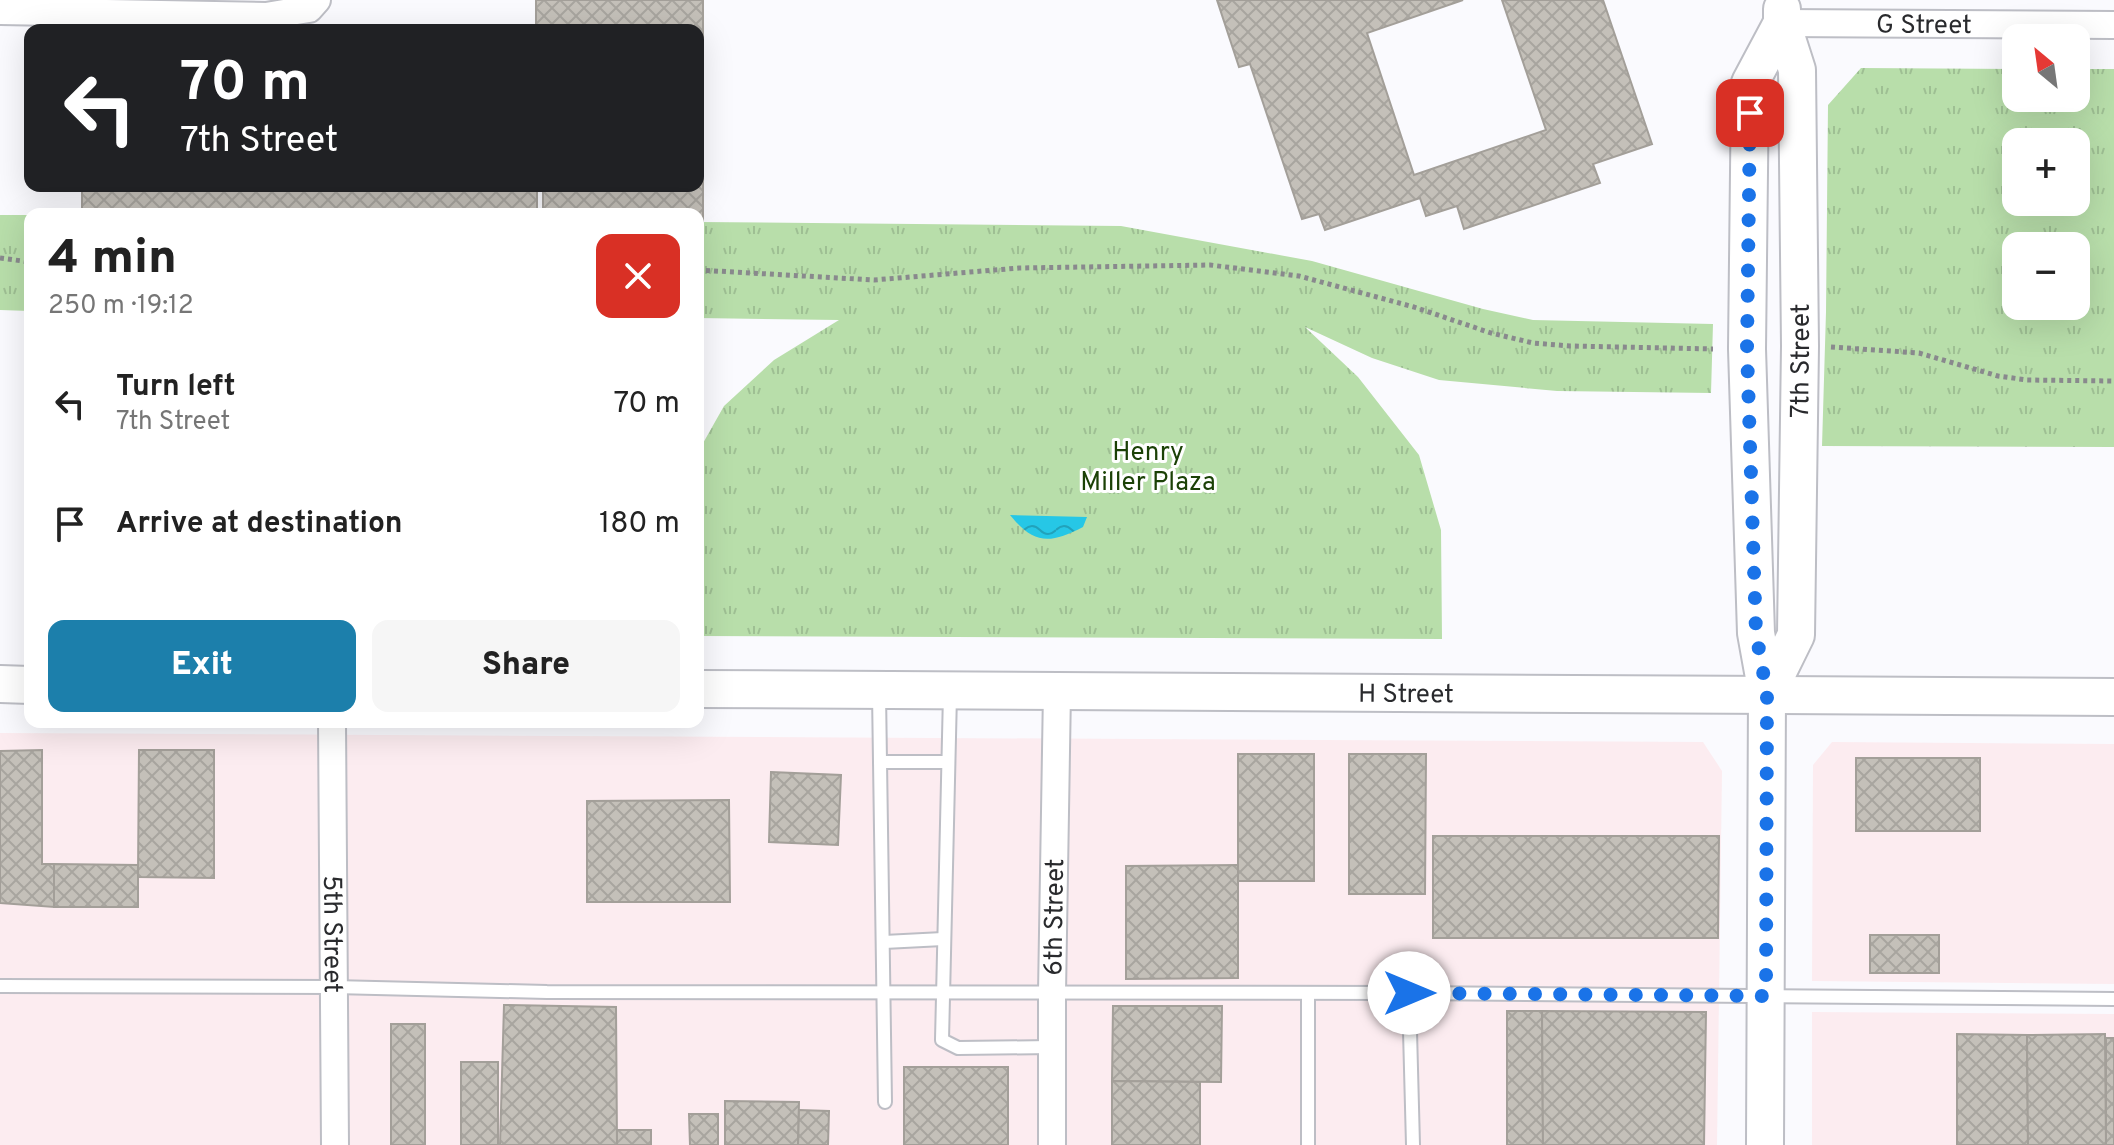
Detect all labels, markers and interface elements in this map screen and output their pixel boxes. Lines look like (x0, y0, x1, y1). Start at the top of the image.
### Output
street label: G Street (1876, 10, 1972, 43)
north arrow (2002, 24, 2090, 112)
map controls (2002, 24, 2090, 320)
text: 70 m (180, 50, 310, 120)
icon: left (48, 56, 152, 160)
pin (1716, 79, 1784, 147)
icon: arrive (1728, 91, 1772, 135)
text: 7th Street (180, 119, 338, 165)
button: + (2002, 128, 2090, 216)
text: 4 min (48, 230, 177, 290)
button: − (2002, 232, 2090, 320)
button: close (596, 234, 680, 318)
text: 250 m · 19:12 (48, 290, 194, 323)
street label: 7th Street (1785, 303, 1819, 418)
text: Turn left (116, 369, 236, 406)
icon: left (48, 382, 92, 426)
text: 70 m (614, 386, 680, 423)
text: 7th Street (116, 406, 230, 439)
park label: Henry Miller Plaza (1080, 437, 1216, 500)
icon: arrive (48, 502, 92, 546)
text: Arrive at destination (116, 506, 402, 543)
text: 180 m (599, 506, 680, 543)
button: Exit (48, 620, 356, 712)
button: Share (372, 620, 680, 712)
street label: H Street (1358, 679, 1454, 712)
street label: 6th Street (1038, 858, 1073, 976)
street label: 5th Street (314, 875, 348, 993)
position arrow (1367, 951, 1451, 1035)

